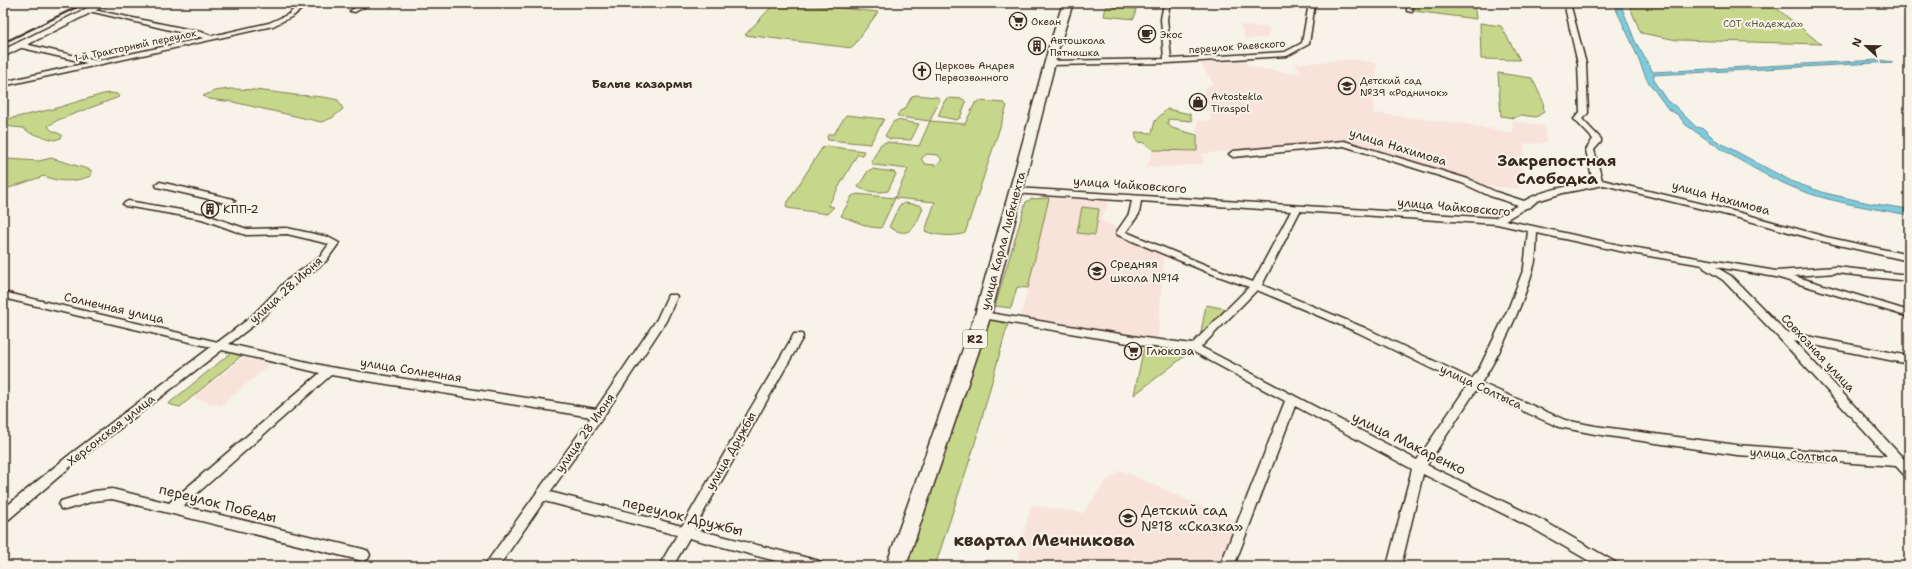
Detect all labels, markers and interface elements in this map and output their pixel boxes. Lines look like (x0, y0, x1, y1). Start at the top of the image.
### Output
supermarket icon: Океан (1008, 11, 1028, 31)
place label: Океан (1031, 15, 1061, 28)
park label: СОТ «Надежда» (1723, 17, 1803, 30)
cafe icon: Экос (1137, 24, 1157, 44)
street label: 1-й Тракторный переулок (73, 26, 198, 65)
north arrow (1846, 26, 1886, 66)
place label: Экос (1160, 28, 1183, 41)
place label: Автошкола Пятнашка (1050, 34, 1106, 59)
text: N (1849, 35, 1866, 49)
building icon: Автошкола Пятнашка (1027, 36, 1047, 56)
street label: переулок Раевского (1188, 37, 1286, 56)
place label: Церковь Андрея Первозванного (935, 59, 1014, 84)
church icon: Церковь Андрея Первозванного (912, 61, 932, 81)
place label: Детский сад №39 «Родничок» (1360, 74, 1448, 99)
district label: Белые казармы (592, 76, 693, 92)
school or university icon: Детский сад №39 «Родничок» (1337, 76, 1357, 96)
place label: Avtostekla Tiraspol (1211, 90, 1263, 115)
shop icon: Avtostekla Tiraspol (1188, 92, 1208, 112)
street label: улица Нахимова (1347, 125, 1449, 170)
district label: Закрепостная Слободка (1498, 150, 1616, 189)
street label: улица Карла Либкнехта (977, 169, 1029, 312)
street label: улица Чайковского (1073, 173, 1187, 197)
street label: улица Нахимова (1670, 177, 1772, 219)
street label: улица Чайковского (1397, 194, 1511, 220)
building icon: КПП-2 (200, 199, 220, 219)
place label: КПП-2 (223, 201, 259, 217)
street label: улица 28 Июня (246, 253, 326, 327)
place label: Средняя школа №14 (1110, 256, 1179, 286)
school or university icon: Средняя школа №14 (1087, 261, 1107, 281)
street label: Солнечная улица (62, 289, 166, 327)
street label: Совхозная улица (1778, 310, 1859, 396)
road number: R2 (963, 330, 987, 348)
supermarket icon: Глюкоза (1123, 341, 1143, 361)
place label: Глюкоза (1146, 343, 1195, 359)
street label: улица Солнечная (359, 354, 463, 386)
street label: улица Солтыса (1437, 361, 1525, 413)
street label: Херсонская улица (64, 390, 159, 469)
street label: улица 28 Июня (552, 390, 618, 476)
street label: улица Макаренко (1349, 408, 1469, 478)
street label: улица Дружбы (702, 409, 760, 493)
street label: улица Солтыса (1749, 444, 1839, 466)
street label: переулок Победы (157, 480, 279, 526)
street label: переулок Дружбы (621, 492, 745, 540)
place label: Детский сад №18 «Сказка» (1141, 501, 1243, 535)
school or university icon: Детский сад №18 «Сказка» (1118, 508, 1138, 528)
district label: квартал Мечникова (953, 529, 1135, 551)

